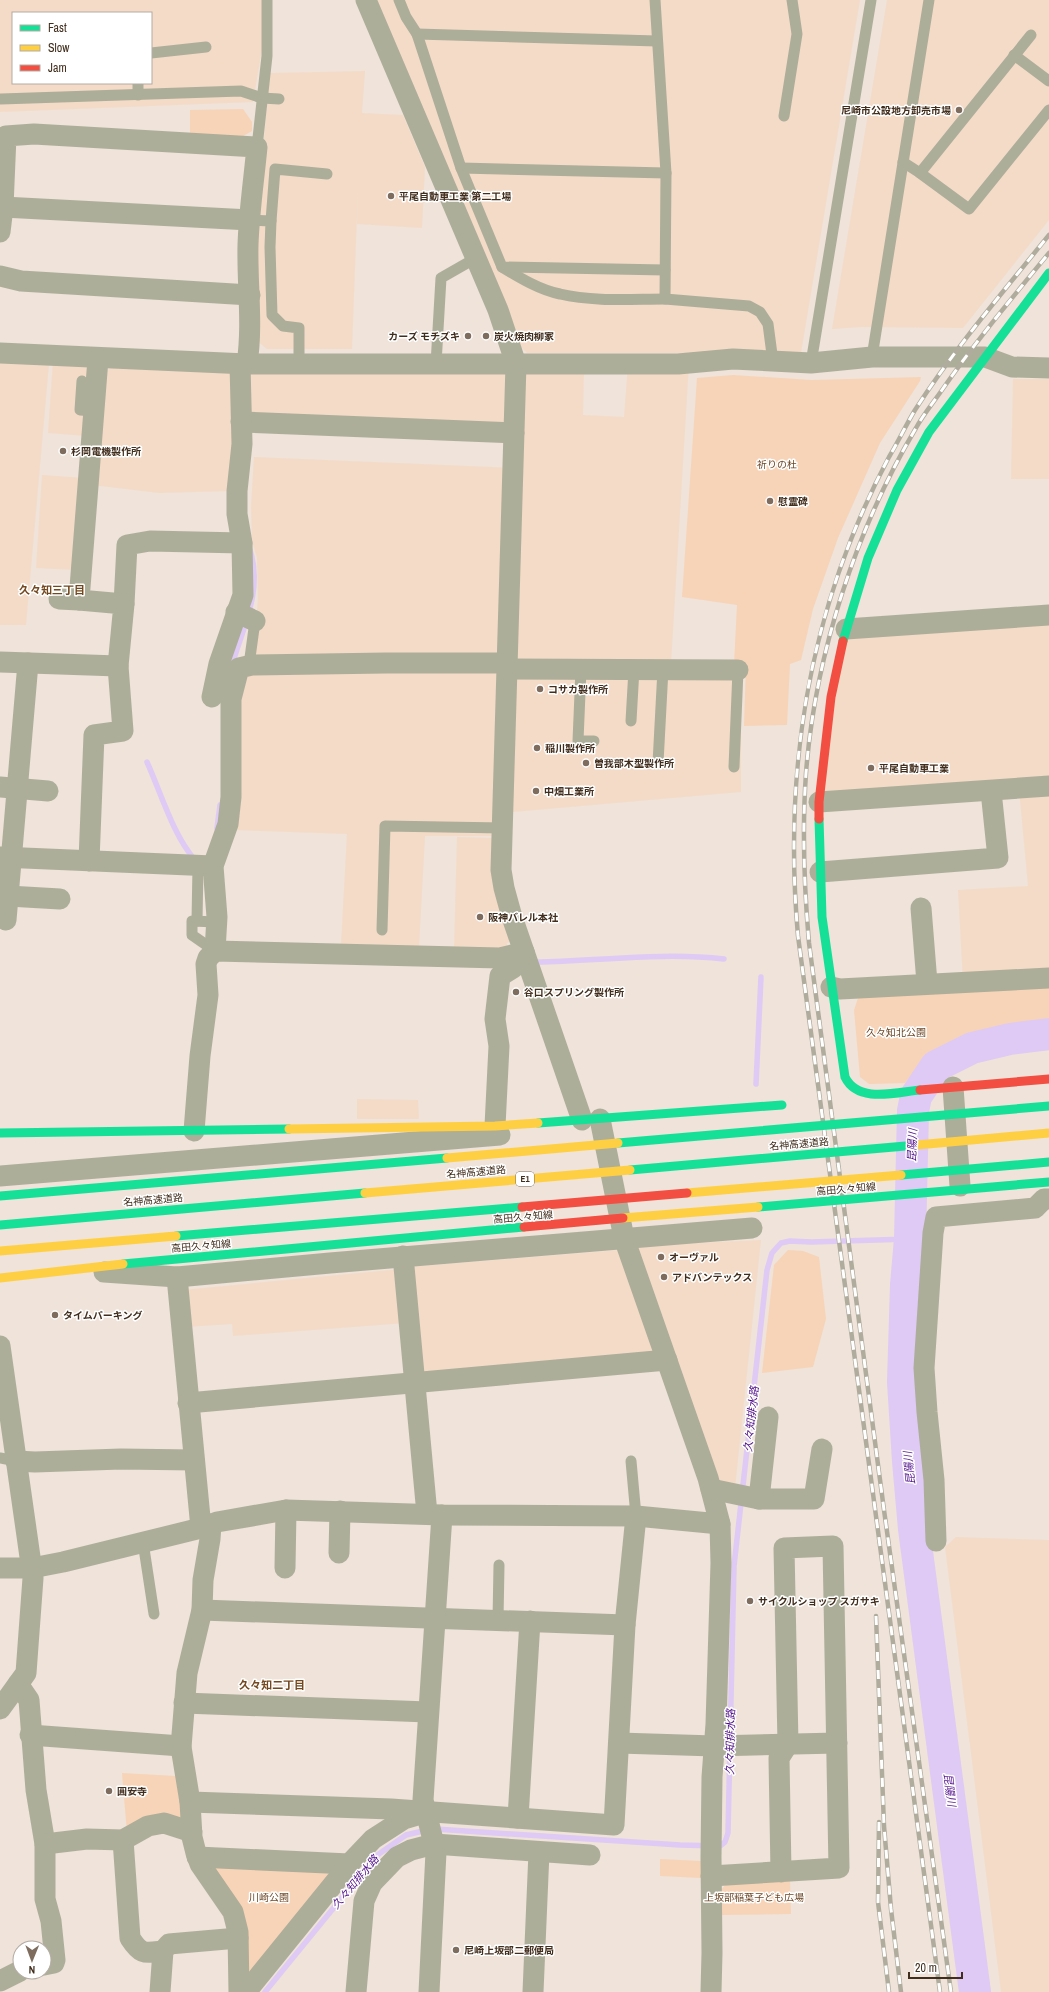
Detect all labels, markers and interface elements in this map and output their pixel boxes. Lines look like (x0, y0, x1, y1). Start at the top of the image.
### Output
legend (12, 12, 152, 84)
text: Fast (48, 20, 67, 36)
text: Slow (48, 40, 70, 56)
text: Jam (48, 60, 67, 76)
place label: 尼崎市公設地方卸売市場 (841, 104, 951, 117)
marker: 尼崎市公設地方卸売市場 (954, 105, 964, 115)
place label: 平尾自動車工業 第二工場 (399, 190, 511, 203)
marker: 平尾自動車工業 第二工場 (386, 191, 396, 201)
place label: カーズ モチズキ (388, 330, 460, 343)
place label: 炭火焼肉柳家 (494, 330, 554, 343)
marker: カーズ モチズキ (463, 331, 473, 341)
marker: 炭火焼肉柳家 (481, 331, 491, 341)
place label: 杉岡電機製作所 (71, 445, 141, 458)
marker: 杉岡電機製作所 (58, 446, 68, 456)
park label: 祈りの杜 (757, 458, 797, 471)
place label: 慰霊碑 (778, 495, 808, 508)
marker: 慰霊碑 (765, 496, 775, 506)
district label: 久々知三丁目 (19, 583, 85, 597)
place label: コサカ製作所 (548, 683, 608, 696)
marker: コサカ製作所 (535, 684, 545, 694)
place label: 稲川製作所 (545, 742, 595, 755)
marker: 稲川製作所 (532, 743, 542, 753)
place label: 曽我部木型製作所 (594, 757, 674, 770)
marker: 曽我部木型製作所 (581, 758, 591, 768)
place label: 平尾自動車工業 (879, 762, 949, 775)
marker: 平尾自動車工業 (866, 763, 876, 773)
place label: 中畑工業所 (544, 785, 594, 798)
marker: 中畑工業所 (531, 786, 541, 796)
place label: 阪神バレル本社 (488, 911, 559, 924)
marker: 阪神バレル本社 (475, 912, 485, 922)
place label: 谷口スプリング製作所 (524, 986, 624, 999)
marker: 谷口スプリング製作所 (511, 987, 521, 997)
park label: 久々知北公園 (866, 1026, 926, 1039)
water label: 昆陽川 (904, 1127, 920, 1162)
street label: 名神高速道路 (769, 1135, 829, 1153)
street label: 名神高速道路 (446, 1163, 506, 1181)
road number: E1 (516, 1172, 534, 1186)
street label: 高田久々知線 (816, 1180, 876, 1198)
street label: 名神高速道路 (123, 1191, 183, 1209)
street label: 高田久々知線 (493, 1208, 553, 1226)
street label: 高田久々知線 (171, 1237, 231, 1255)
place label: オーヴァル (669, 1251, 719, 1264)
marker: オーヴァル (656, 1252, 666, 1262)
place label: アドバンテックス (672, 1271, 752, 1284)
marker: アドバンテックス (659, 1272, 669, 1282)
place label: タイムパーキング (63, 1309, 143, 1322)
marker: タイムパーキング (50, 1310, 60, 1320)
water label: 久々知排水路 (741, 1384, 762, 1453)
water label: 昆陽川 (900, 1450, 918, 1485)
place label: サイクルショップ スガサキ (758, 1595, 880, 1608)
marker: サイクルショップ スガサキ (745, 1596, 755, 1606)
district label: 久々知二丁目 (239, 1678, 305, 1692)
water label: 久々知排水路 (722, 1708, 738, 1775)
water label: 昆陽川 (941, 1773, 959, 1808)
place label: 圓安寺 (117, 1785, 147, 1798)
marker: 圓安寺 (104, 1786, 114, 1796)
water label: 久々知排水路 (328, 1851, 382, 1912)
park label: 川崎公園 (249, 1891, 289, 1904)
park label: 上坂部稲葉子ども広場 (704, 1891, 804, 1904)
north arrow (12, 1940, 52, 1980)
place label: 尼崎上坂部二郵便局 (464, 1944, 554, 1957)
marker: 尼崎上坂部二郵便局 (451, 1945, 461, 1955)
scale bar (909, 1954, 962, 1980)
text: 20 m (915, 1960, 937, 1976)
text: N (28, 1963, 35, 1977)

